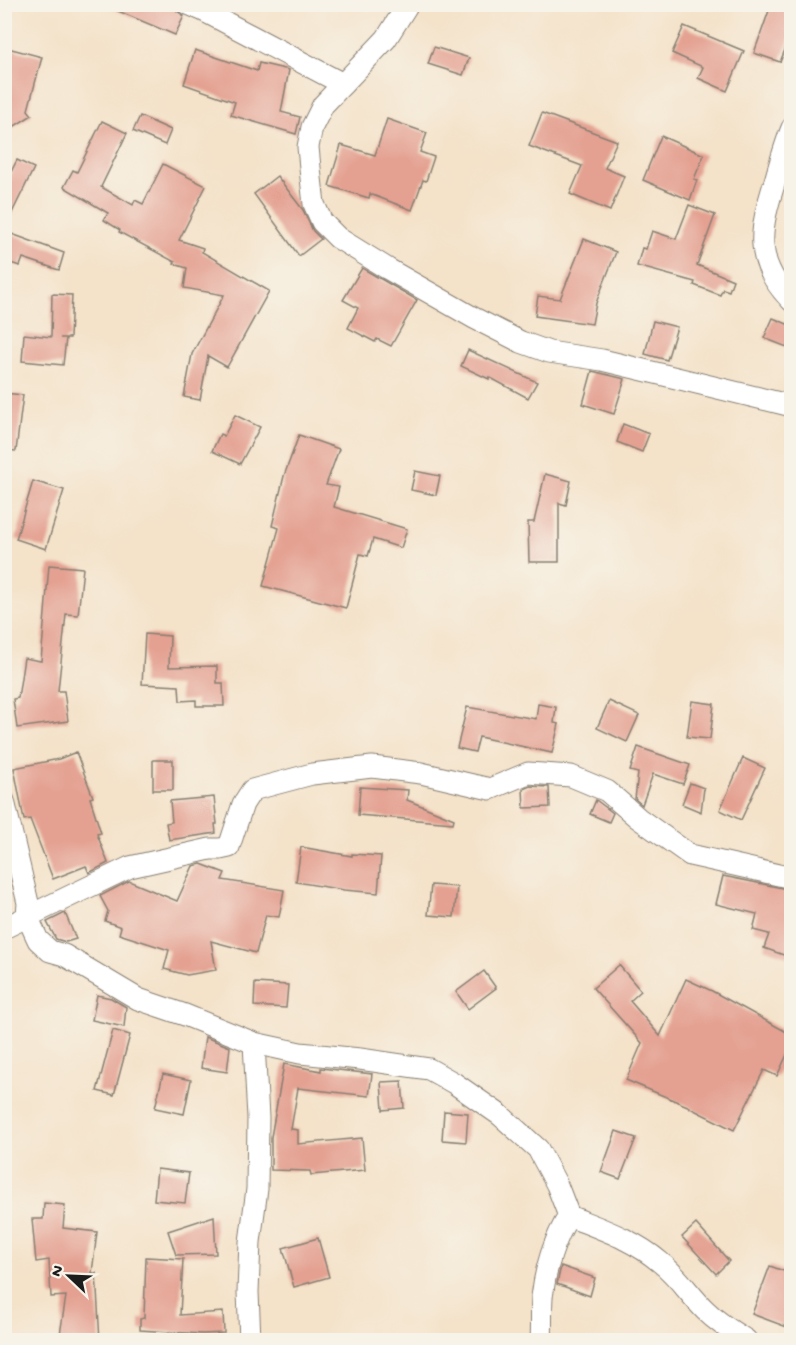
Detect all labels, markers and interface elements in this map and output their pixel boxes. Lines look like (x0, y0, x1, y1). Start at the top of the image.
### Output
north arrow (39, 1246, 99, 1306)
text: N (48, 1262, 69, 1280)

